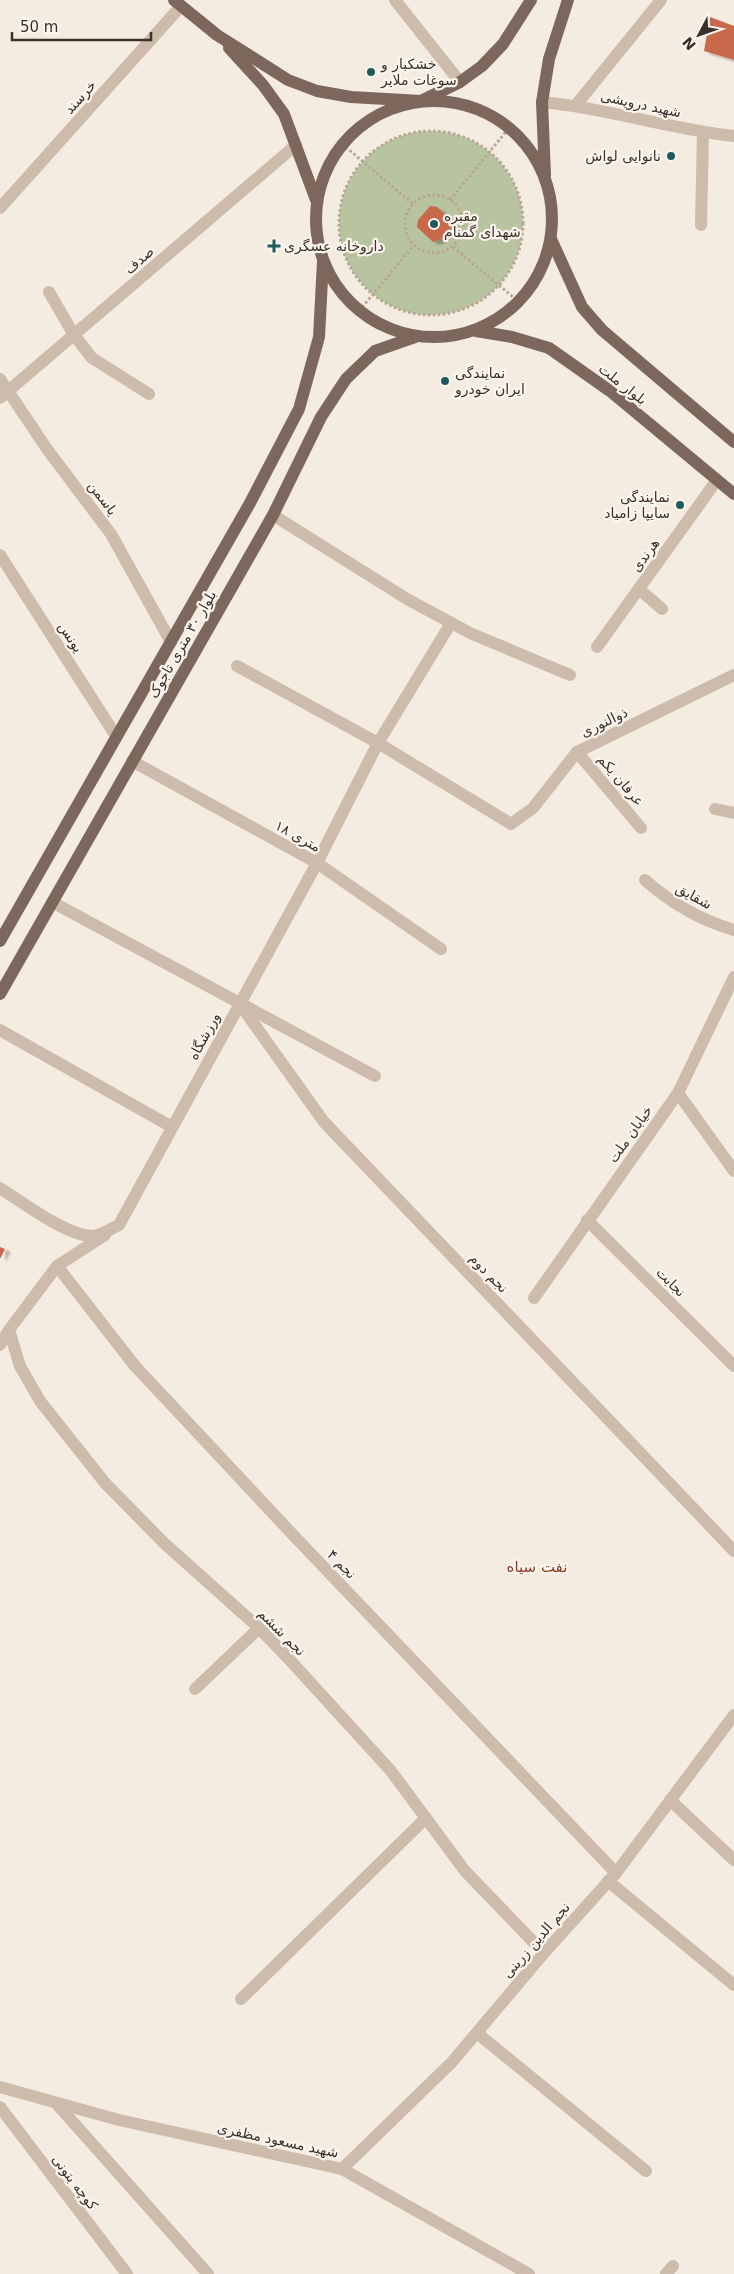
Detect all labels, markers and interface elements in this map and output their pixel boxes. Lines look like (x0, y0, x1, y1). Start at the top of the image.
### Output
scale bar (12, 10, 151, 42)
north arrow (674, 10, 724, 60)
text: 50 m (20, 18, 58, 36)
text: N (679, 34, 699, 53)
place label: خشکبار و سوغات ملایر (380, 56, 457, 89)
marker: خشکبار و سوغات ملایر (365, 66, 377, 78)
street label: خرسند (61, 77, 100, 118)
street label: شهید درویشی (599, 88, 683, 121)
place label: نانوایی لواش (585, 148, 661, 165)
marker: نانوایی لواش (665, 150, 677, 162)
place label: مقبره شهدای گمنام (444, 208, 521, 241)
marker: مقبره شهدای گمنام (428, 218, 440, 230)
place label: داروخانه عسگری (284, 238, 384, 255)
marker: داروخانه عسگری (268, 240, 280, 252)
street label: صدف (121, 243, 157, 277)
street label: بلوار ملت (595, 360, 650, 409)
place label: نمایندگی ایران خودرو (454, 365, 525, 398)
marker: نمایندگی ایران خودرو (439, 375, 451, 387)
street label: یاسمن (84, 478, 121, 519)
place label: نمایندگی سایپا زامیاد (604, 489, 670, 522)
marker: نمایندگی سایپا زامیاد (674, 499, 686, 511)
street label: هرندی (628, 535, 663, 575)
street label: بلوار ۳۰ متری تاجوک (145, 587, 220, 701)
street label: یونس (54, 619, 87, 656)
street label: ذوالنوری (578, 704, 631, 741)
street label: عرفان یکم (594, 751, 647, 810)
street label: ۱۸ متری (272, 817, 324, 856)
street label: شقایق (673, 880, 715, 913)
street label: ورزشگاه (185, 1010, 224, 1063)
street label: خیابان ملت (605, 1102, 655, 1166)
street label: نجم دوم (466, 1250, 512, 1297)
street label: نجابت (653, 1264, 689, 1300)
street label: نجم ۴ (324, 1546, 360, 1583)
district label: نفت سیاه (507, 1558, 567, 1576)
street label: نجم ششم (254, 1605, 309, 1660)
street label: نجم الدین زرینی (499, 1899, 574, 1982)
street label: شهید مسعود مظفری (216, 2119, 340, 2162)
street label: کوچه بتونی (48, 2151, 101, 2214)

